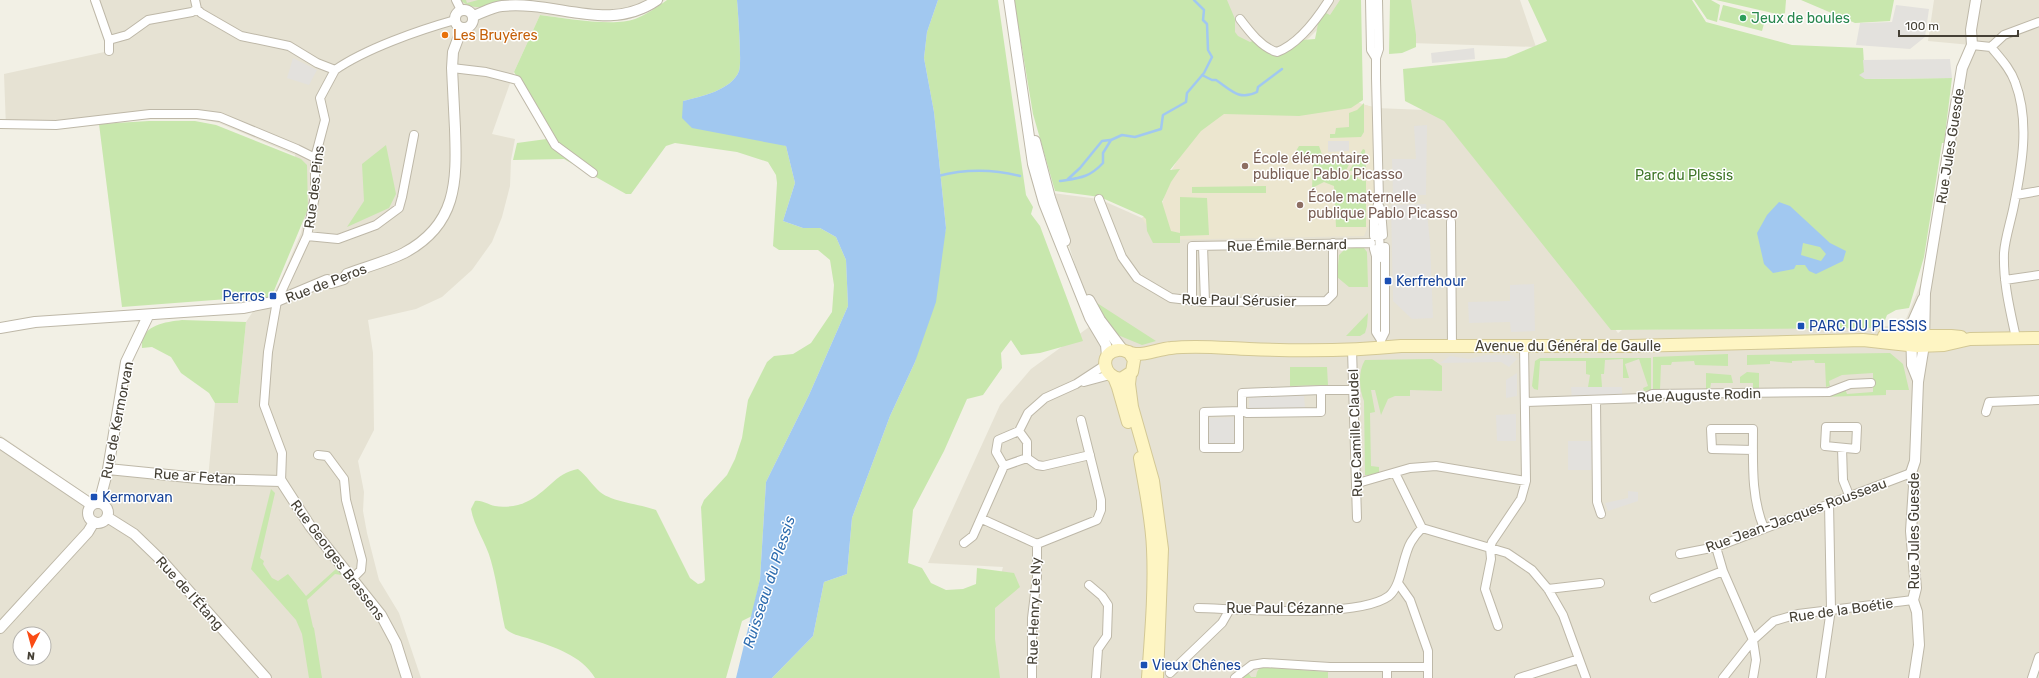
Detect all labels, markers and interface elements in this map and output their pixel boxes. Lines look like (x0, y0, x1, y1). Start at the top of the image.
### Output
place label: Jeux de boules (1751, 10, 1850, 27)
scale bar (1899, 12, 2018, 38)
marker: Jeux de boules (1738, 13, 1748, 23)
text: 100 m (1905, 19, 1939, 33)
place label: Les Bruyères (453, 27, 538, 44)
marker: Les Bruyères (440, 30, 450, 40)
street label: Rue Jules Guesde (1933, 87, 1968, 205)
street label: Rue des Pins (301, 145, 328, 230)
place label: École élémentaire publique Pablo Picasso (1253, 149, 1403, 183)
marker: École élémentaire publique Pablo Picasso (1240, 161, 1250, 171)
park label: Parc du Plessis (1635, 167, 1733, 184)
place label: École maternelle publique Pablo Picasso (1308, 188, 1458, 222)
marker: École maternelle publique Pablo Picasso (1295, 200, 1305, 210)
street label: Rue Émile Bernard (1227, 235, 1347, 255)
street label: Rue de Peros (283, 260, 369, 307)
place label: Kerfrehour (1396, 273, 1467, 290)
marker: Kerfrehour (1383, 276, 1393, 286)
place label: Perros (223, 288, 265, 305)
marker: Perros (268, 291, 278, 301)
street label: Rue Paul Sérusier (1182, 291, 1297, 310)
place label: PARC DU PLESSIS (1809, 318, 1927, 335)
marker: PARC DU PLESSIS (1796, 321, 1806, 331)
street label: Avenue du Général de Gaulle (1475, 338, 1661, 355)
street label: Rue de Kermorvan (98, 360, 137, 480)
street label: Rue Camille Claudel (1345, 369, 1366, 497)
street label: Rue Auguste Rodin (1637, 385, 1761, 406)
street label: Rue ar Fetan (153, 465, 237, 488)
street label: Rue Jules Guesde (1906, 472, 1923, 590)
street label: Rue Jean-Jacques Rousseau (1703, 475, 1889, 556)
place label: Kermorvan (102, 489, 173, 506)
marker: Kermorvan (89, 492, 99, 502)
street label: Rue Georges Brassens (287, 497, 388, 624)
water label: Ruisseau du Plessis (739, 513, 799, 650)
street label: Rue de l'Étang (152, 552, 228, 634)
street label: Rue Henry Le Ny (1024, 557, 1045, 665)
street label: Rue de la Boétie (1788, 595, 1894, 626)
street label: Rue Paul Cézanne (1226, 600, 1344, 617)
north arrow (12, 626, 52, 666)
text: N (26, 649, 36, 662)
place label: Vieux Chênes (1152, 657, 1241, 674)
marker: Vieux Chênes (1139, 660, 1149, 670)

